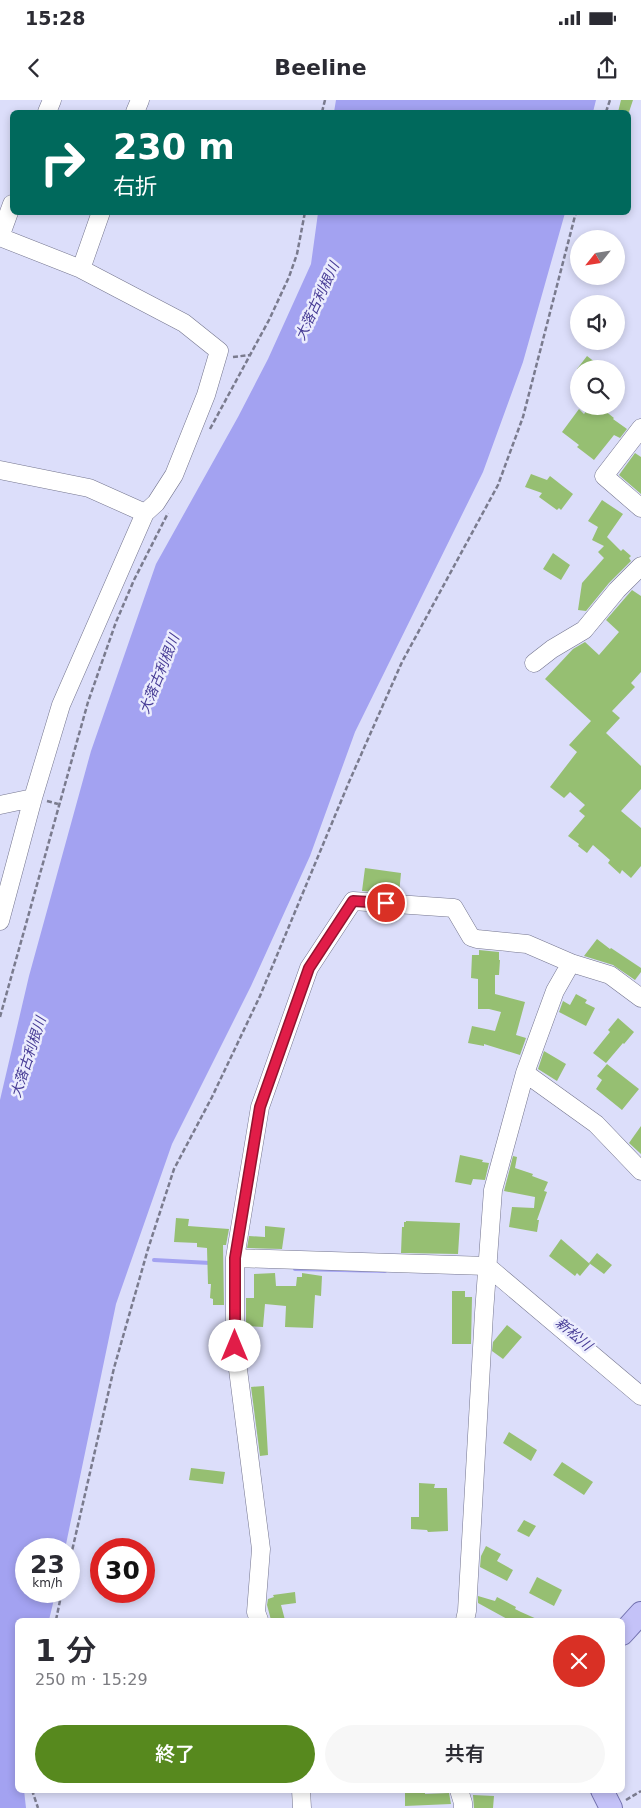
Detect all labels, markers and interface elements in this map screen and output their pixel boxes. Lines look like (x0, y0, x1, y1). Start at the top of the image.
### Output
text: 15:28 (25, 7, 85, 29)
icon: back (20, 54, 48, 82)
icon: share (593, 54, 621, 82)
text: Beeline (274, 55, 367, 80)
text: 230 m (113, 127, 235, 167)
icon: right (30, 130, 95, 195)
text: 右折 (113, 174, 157, 199)
north arrow (570, 230, 625, 285)
map controls (570, 230, 625, 415)
water label: 大落古利根川 (292, 258, 343, 342)
button: sound (570, 295, 625, 350)
button: search (570, 360, 625, 415)
water label: 大落古利根川 (136, 630, 183, 716)
pin (365, 882, 407, 924)
icon: arrive (372, 889, 400, 917)
water label: 大落古利根川 (7, 1013, 49, 1099)
water label: 新松川 (553, 1314, 597, 1355)
position arrow (208, 1319, 260, 1371)
speed limit sign: 30 (90, 1538, 155, 1603)
text: 23 (30, 1550, 65, 1579)
text: km/h (32, 1576, 63, 1590)
text: 1 分 (35, 1633, 96, 1668)
button: close (553, 1635, 605, 1687)
text: 250 m · 15:29 (35, 1670, 148, 1689)
button: 終了 (35, 1725, 315, 1783)
button: 共有 (325, 1725, 605, 1783)

